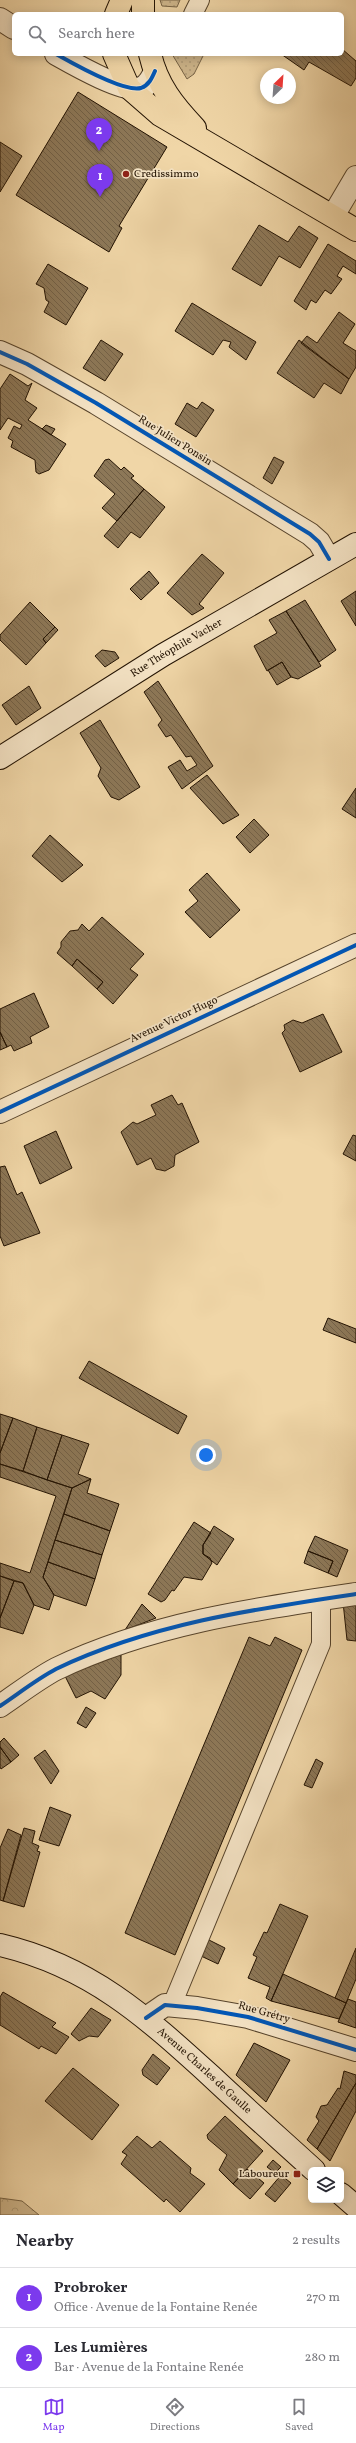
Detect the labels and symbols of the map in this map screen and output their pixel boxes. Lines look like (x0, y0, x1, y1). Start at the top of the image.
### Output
north arrow (260, 68, 296, 104)
pin: 2 (86, 118, 112, 151)
pin: 1 (87, 164, 113, 197)
place label: Credissimmo (134, 167, 199, 182)
marker: Credissimmo (121, 169, 131, 179)
street label: Rue Julien Ponsin (135, 412, 215, 470)
street label: Rue Théophile Vacher (128, 615, 225, 681)
street label: Avenue Victor Hugo (128, 993, 221, 1047)
your location (196, 1445, 216, 1465)
street label: Rue Grétry (236, 1998, 292, 2028)
street label: Avenue Charles de Gaulle (154, 2024, 255, 2117)
place label: Laboureur (239, 2167, 289, 2182)
marker: Laboureur (292, 2169, 302, 2179)

